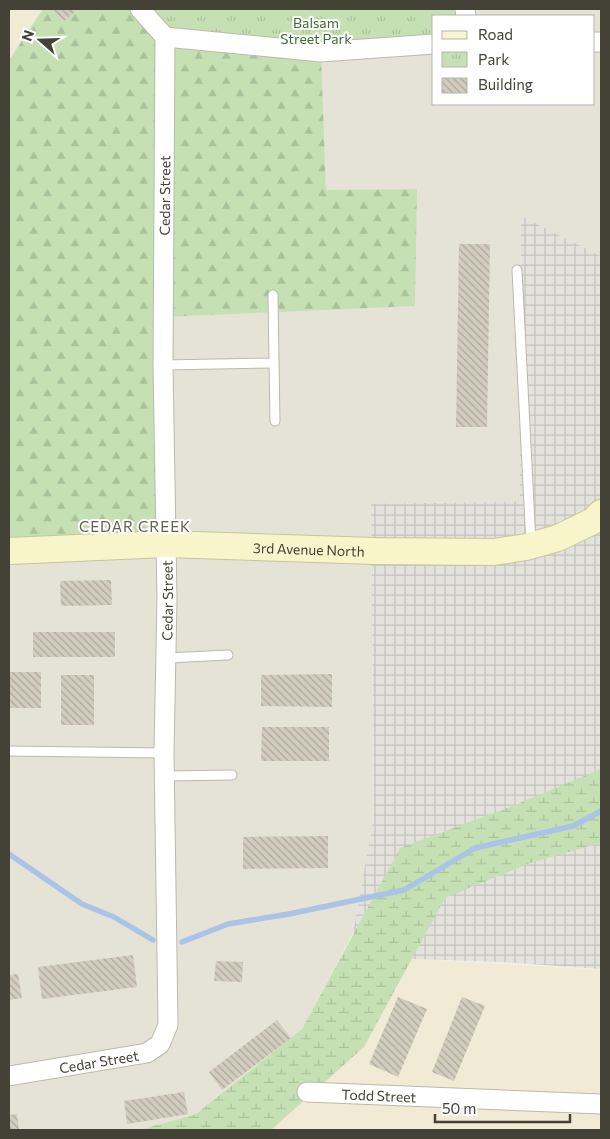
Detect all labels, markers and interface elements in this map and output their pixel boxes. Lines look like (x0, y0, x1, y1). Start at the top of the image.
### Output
park label: Balsam Street Park (280, 14, 352, 47)
north arrow (15, 15, 65, 65)
legend (432, 15, 595, 105)
text: Road (478, 25, 513, 43)
text: N (18, 28, 37, 43)
text: Park (478, 50, 509, 68)
text: Building (478, 75, 533, 93)
street label: Cedar Street (155, 155, 173, 236)
district label: CEDAR CREEK (79, 517, 191, 535)
street label: 3rd Avenue North (253, 538, 365, 559)
street label: Cedar Street (158, 560, 176, 641)
street label: Cedar Street (58, 1046, 140, 1076)
street label: Todd Street (341, 1085, 417, 1105)
scale bar (435, 1092, 570, 1124)
text: 50 m (442, 1099, 476, 1117)

